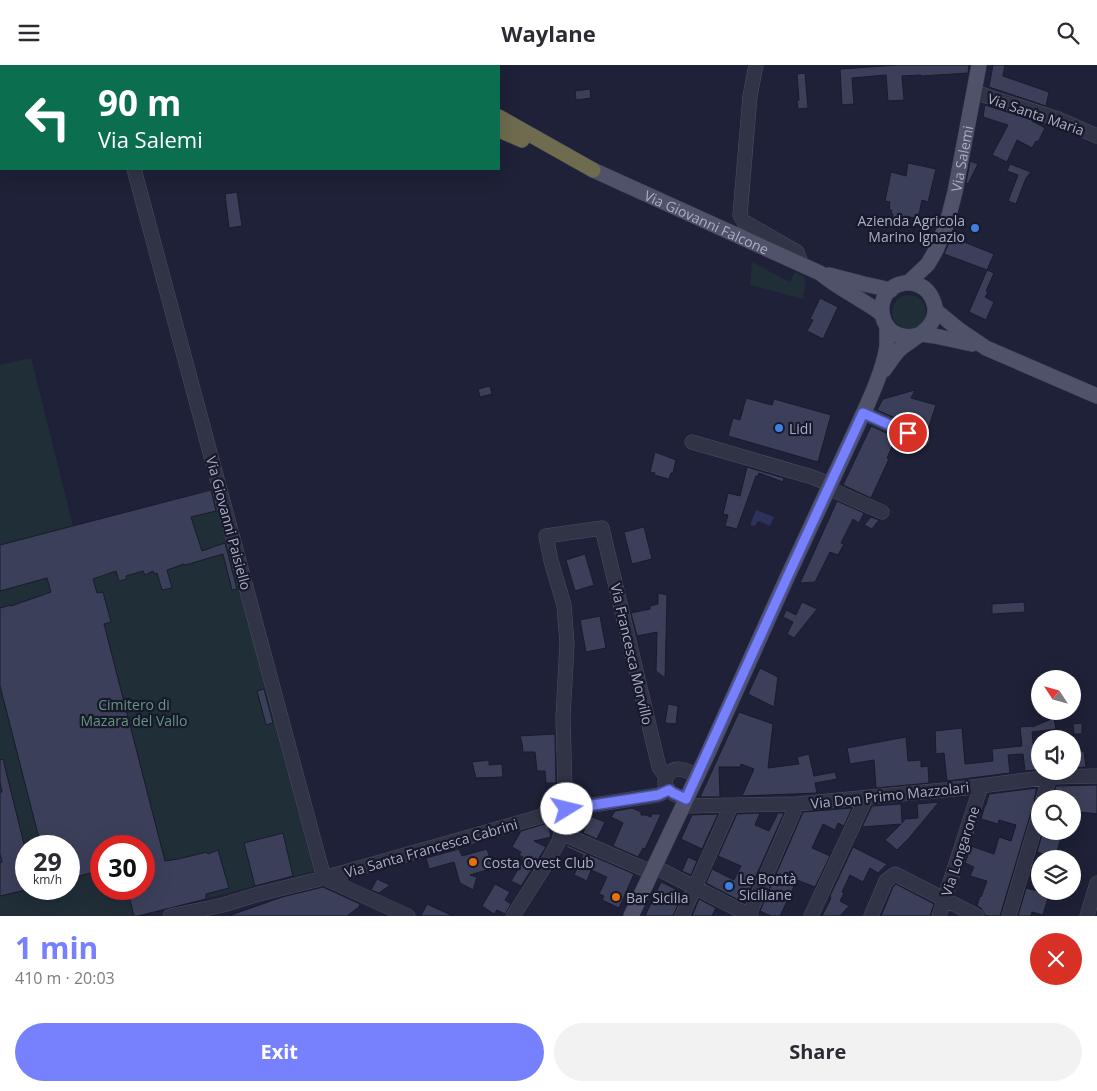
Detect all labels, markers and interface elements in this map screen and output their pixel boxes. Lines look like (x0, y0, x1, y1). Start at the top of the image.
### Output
text: Waylane (501, 18, 596, 48)
icon: menu (15, 19, 43, 47)
icon: search (1054, 19, 1082, 47)
text: 90 m (98, 79, 181, 126)
icon: left (15, 85, 80, 150)
street label: Via Santa Maria (985, 89, 1087, 139)
text: Via Salemi (98, 124, 203, 154)
street label: Via Salemi (946, 124, 977, 193)
street label: Via Giovanni Falcone (642, 185, 772, 258)
place label: Azienda Agricola Marino Ignazio (857, 211, 965, 246)
marker: Azienda Agricola Marino Ignazio (969, 222, 981, 234)
pin (887, 412, 929, 454)
place label: Lidl (789, 419, 812, 438)
icon: arrive (894, 419, 922, 447)
marker: Lidl (773, 422, 785, 434)
street label: Via Giovanni Paisiello (202, 454, 256, 592)
street label: Via Francesca Morvillo (606, 581, 658, 727)
north arrow (1031, 670, 1081, 720)
map controls (1031, 670, 1081, 900)
park label: Cimitero di Mazara del Vallo (80, 695, 188, 730)
button: sound (1031, 730, 1081, 780)
street label: Via Don Primo Mazzolari (810, 777, 970, 813)
position arrow (540, 782, 592, 834)
button: search (1031, 790, 1081, 840)
street label: Via Longarone (937, 803, 984, 898)
street label: Via Santa Francesca Cabrini (342, 814, 520, 882)
speed limit sign: 30 (90, 835, 155, 900)
text: 29 (33, 844, 62, 878)
button: layers (1031, 850, 1081, 900)
place label: Costa Ovest Club (483, 853, 594, 872)
marker: Costa Ovest Club (467, 856, 479, 868)
place label: Le Bontà Siciliane (739, 869, 797, 904)
text: km/h (33, 871, 62, 888)
marker: Le Bontà Siciliane (723, 880, 735, 892)
place label: Bar Sicilia (626, 888, 688, 907)
marker: Bar Sicilia (610, 891, 622, 903)
text: 1 min (15, 927, 98, 968)
button: close (1030, 933, 1082, 985)
text: 410 m · 20:03 (15, 967, 115, 989)
button: Exit (15, 1023, 544, 1081)
button: Share (554, 1023, 1082, 1081)

